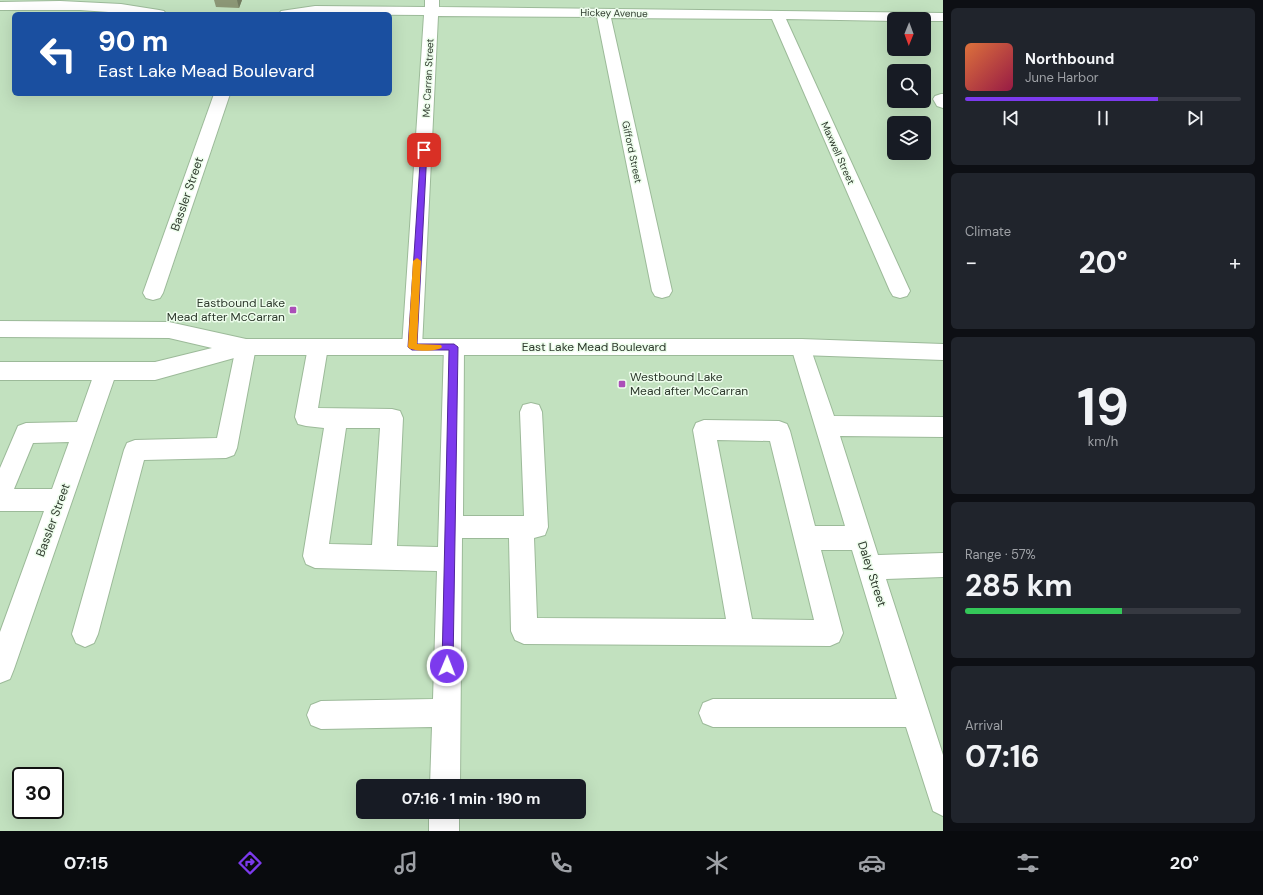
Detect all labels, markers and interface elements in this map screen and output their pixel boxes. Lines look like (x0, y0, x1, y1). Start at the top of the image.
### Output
street label: Hickey Avenue (580, 6, 648, 20)
north arrow (887, 12, 931, 56)
map controls (887, 12, 931, 160)
text: 90 m (98, 23, 168, 60)
icon: left (32, 28, 84, 80)
street label: Mc Carran Street (419, 38, 437, 118)
text: Northbound (1025, 49, 1114, 69)
text: East Lake Mead Boulevard (98, 59, 315, 83)
button: search (887, 64, 931, 108)
text: June Harbor (1025, 69, 1099, 86)
icon: previous (1000, 107, 1022, 129)
icon: pause (1092, 107, 1114, 129)
icon: next (1184, 107, 1206, 129)
button: layers (887, 116, 931, 160)
street label: Gifford Street (619, 120, 645, 184)
street label: Maxwell Street (818, 120, 858, 186)
pin (407, 133, 441, 167)
icon: arrive (413, 139, 435, 161)
street label: Bassler Street (167, 155, 207, 233)
text: Climate (965, 223, 1011, 240)
text: 20° (1078, 243, 1128, 282)
text: − (965, 248, 977, 277)
text: + (1229, 248, 1241, 277)
place label: Eastbound Lake Mead after McCarran (167, 295, 285, 325)
marker: Eastbound Lake Mead after McCarran (288, 305, 298, 315)
street label: East Lake Mead Boulevard (522, 339, 666, 355)
place label: Westbound Lake Mead after McCarran (630, 369, 748, 399)
text: 19 (1077, 373, 1129, 441)
marker: Westbound Lake Mead after McCarran (617, 379, 627, 389)
text: km/h (1088, 433, 1118, 450)
street label: Bassler Street (32, 481, 74, 559)
street label: Daley Street (854, 539, 890, 609)
text: Range · 57% (965, 546, 1036, 563)
text: 285 km (965, 566, 1072, 605)
position arrow (426, 645, 468, 687)
text: Arrival (965, 717, 1003, 734)
text: 07:16 (965, 737, 1040, 776)
speed limit sign: 30 (12, 767, 64, 819)
text: 07:16 · 1 min · 190 m (402, 789, 540, 809)
icon: directions (236, 849, 264, 877)
icon: music (392, 849, 420, 877)
icon: phone (547, 849, 575, 877)
icon: climate (703, 849, 731, 877)
icon: car (858, 849, 886, 877)
icon: filters (1014, 849, 1042, 877)
text: 07:15 (64, 851, 108, 875)
text: 20° (1170, 851, 1199, 875)

